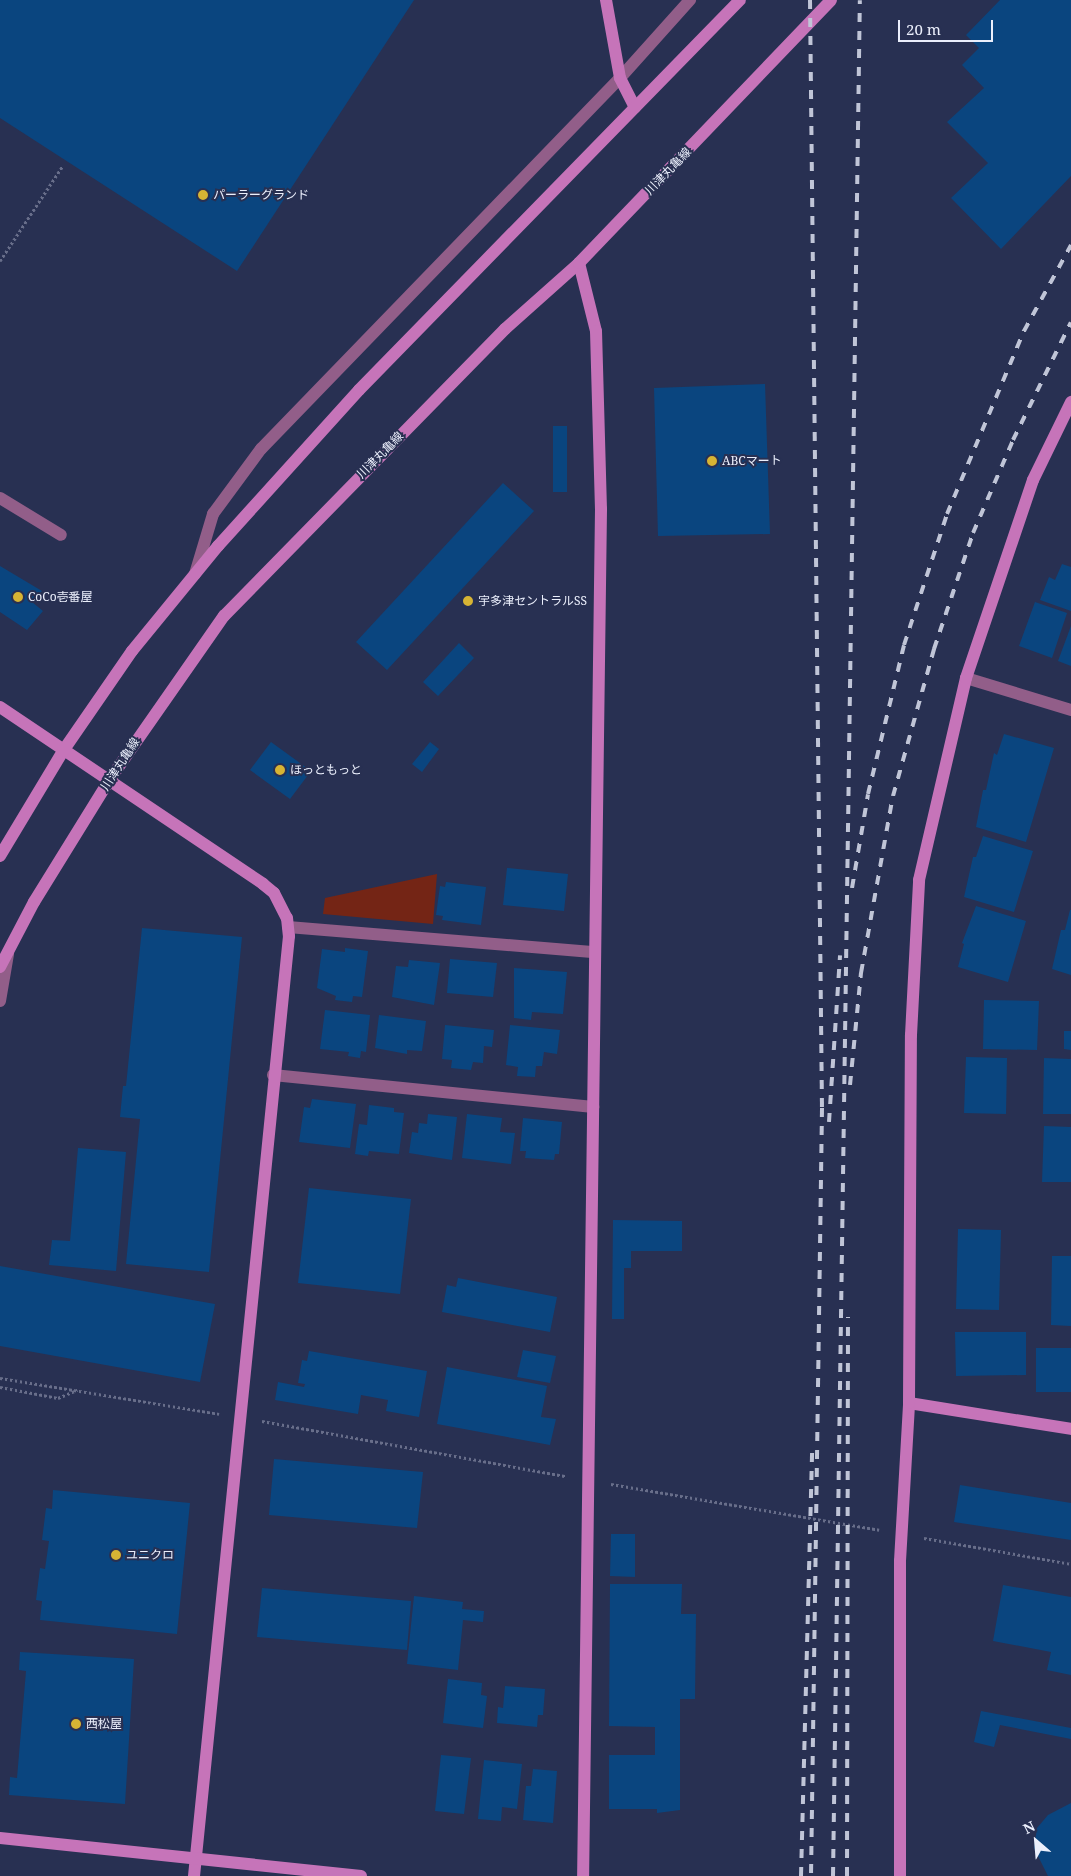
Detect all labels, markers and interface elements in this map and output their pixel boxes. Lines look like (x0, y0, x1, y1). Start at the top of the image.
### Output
scale bar (901, 10, 996, 42)
text: 20 m (906, 19, 941, 39)
street label: 川津丸亀線 (642, 144, 694, 198)
place label: パーラーグランド (213, 188, 309, 202)
marker: パーラーグランド (197, 189, 209, 201)
street label: 川津丸亀線 (354, 429, 406, 481)
place label: ABCマート (722, 454, 782, 468)
marker: ABCマート (706, 455, 718, 467)
place label: CoCo壱番屋 (28, 590, 93, 604)
marker: CoCo壱番屋 (12, 591, 24, 603)
place label: 宇多津セントラルSS (478, 594, 587, 608)
marker: 宇多津セントラルSS (462, 595, 474, 607)
street label: 川津丸亀線 (98, 735, 142, 793)
place label: ほっともっと (290, 763, 362, 777)
marker: ほっともっと (274, 764, 286, 776)
place label: ユニクロ (126, 1548, 174, 1562)
marker: ユニクロ (110, 1549, 122, 1561)
place label: 西松屋 (86, 1717, 122, 1731)
marker: 西松屋 (70, 1718, 82, 1730)
north arrow (1011, 1816, 1061, 1866)
text: N (1020, 1816, 1038, 1838)

